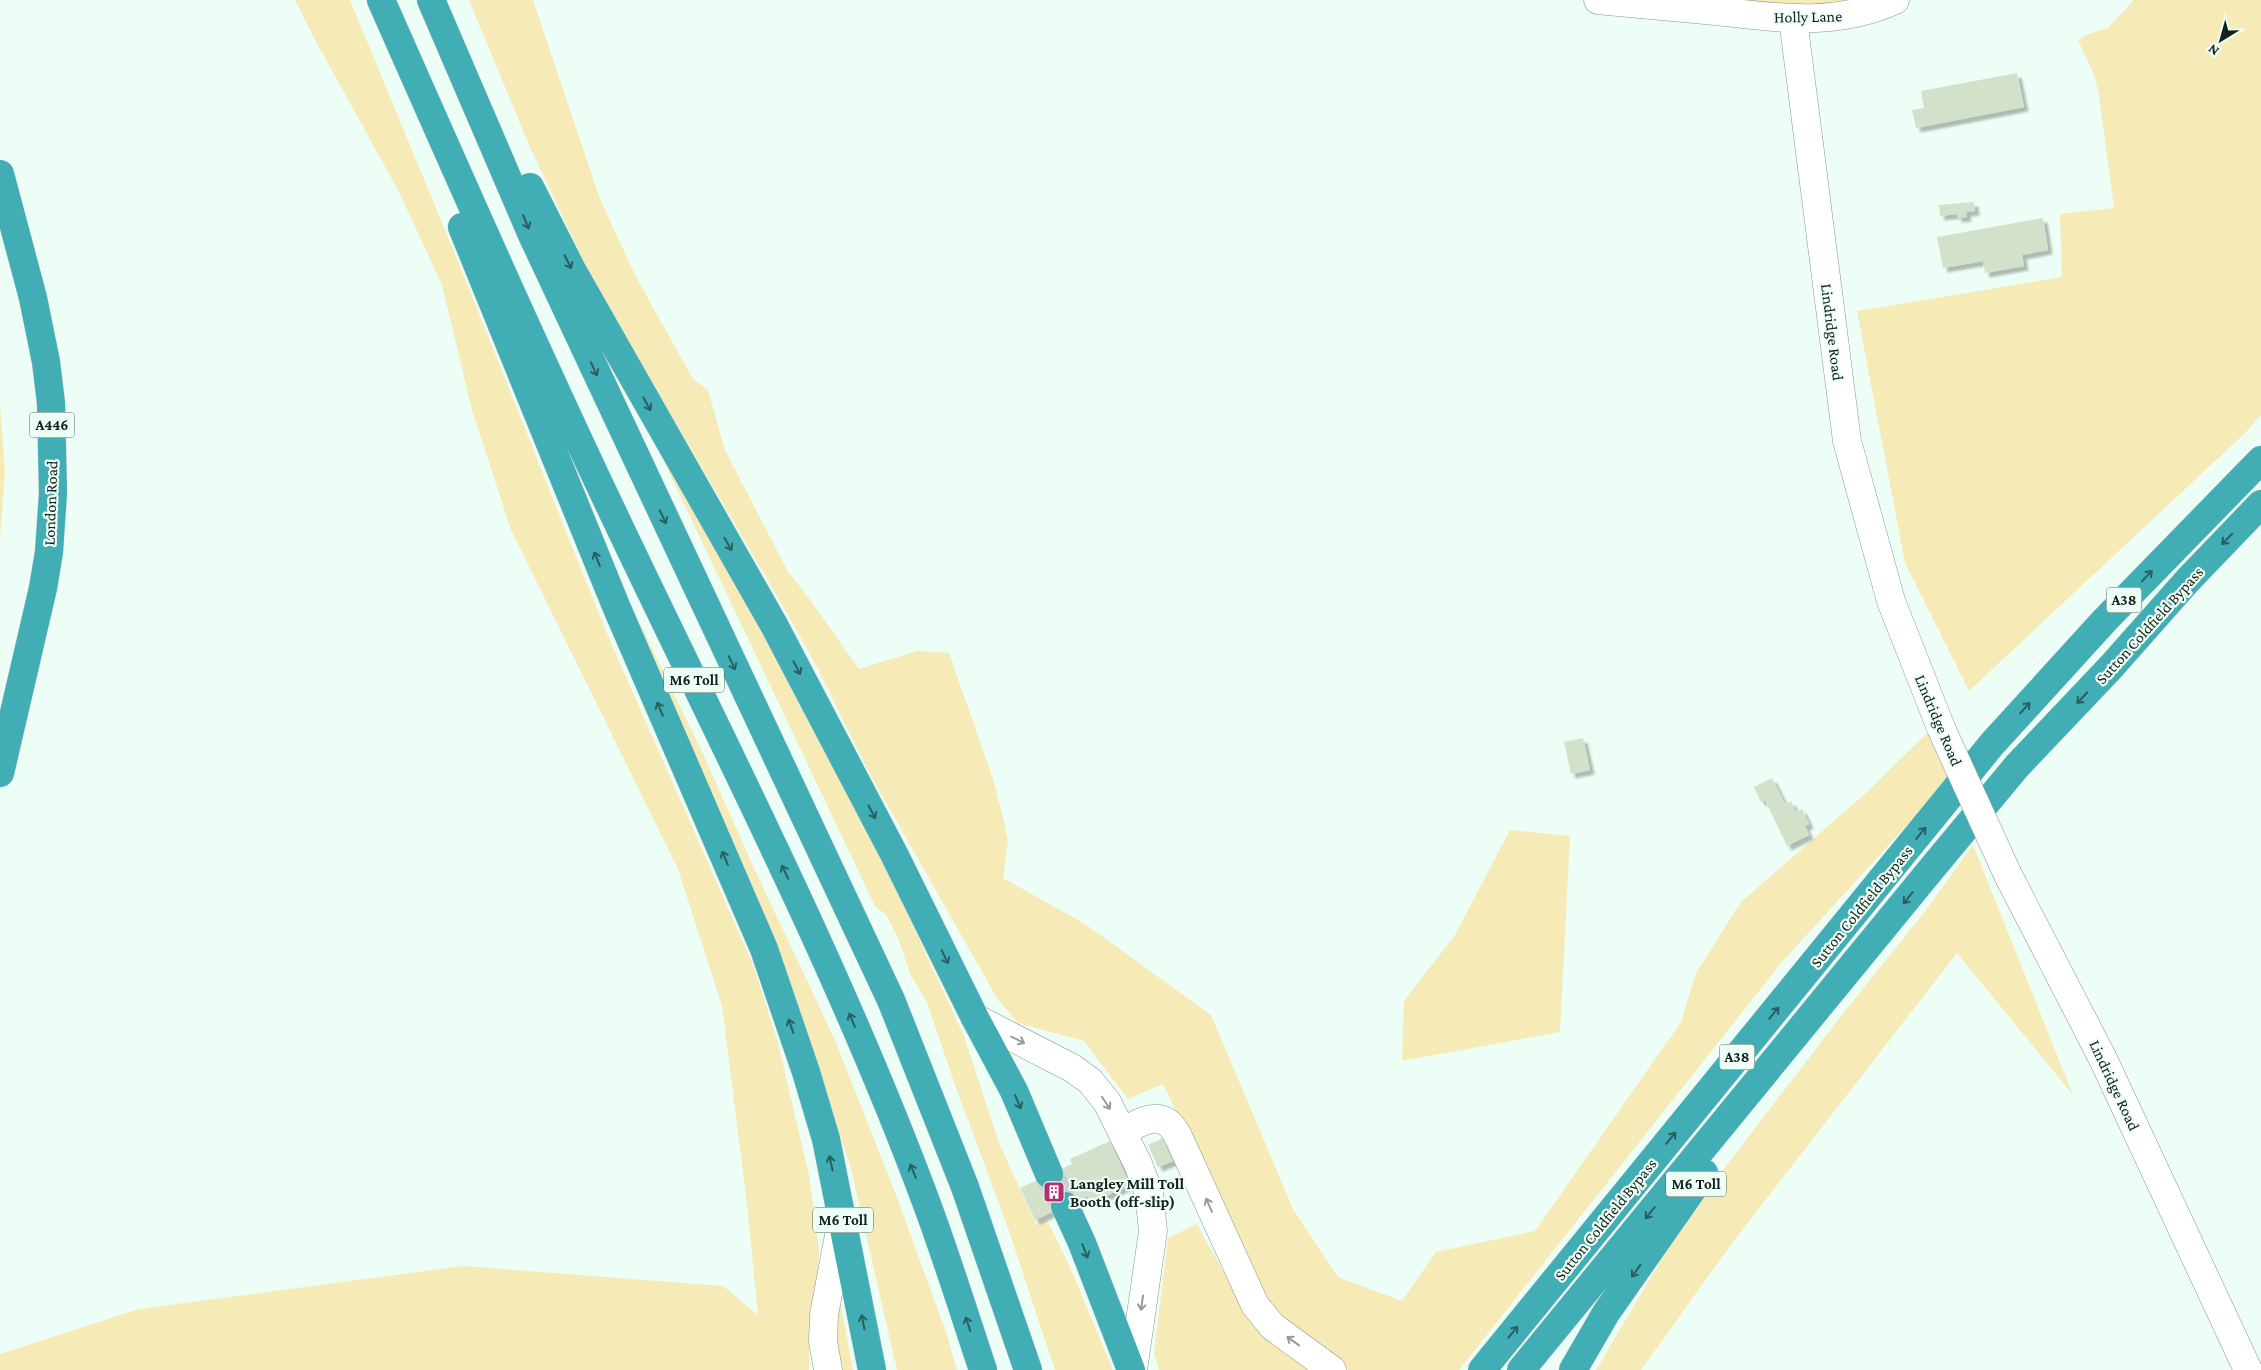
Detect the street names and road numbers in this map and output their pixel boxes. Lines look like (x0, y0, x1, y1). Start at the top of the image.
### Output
street label: Holly Lane (1774, 7, 1842, 27)
street label: Lindridge Road (1817, 283, 1847, 382)
road number: A446 (30, 412, 74, 438)
street label: London Road (41, 460, 60, 546)
street label: Sutton Coldfield Bypass (2092, 563, 2207, 688)
road number: A38 (2106, 588, 2142, 612)
road number: M6 Toll (664, 668, 724, 692)
street label: Lindridge Road (1911, 672, 1966, 769)
street label: Sutton Coldfield Bypass (1807, 842, 1916, 971)
street label: Lindridge Road (2085, 1037, 2143, 1134)
road number: A38 (1720, 1044, 1754, 1070)
street label: Sutton Coldfield Bypass (1551, 1155, 1660, 1284)
road number: M6 Toll (1666, 1172, 1726, 1196)
road number: M6 Toll (813, 1208, 873, 1232)

